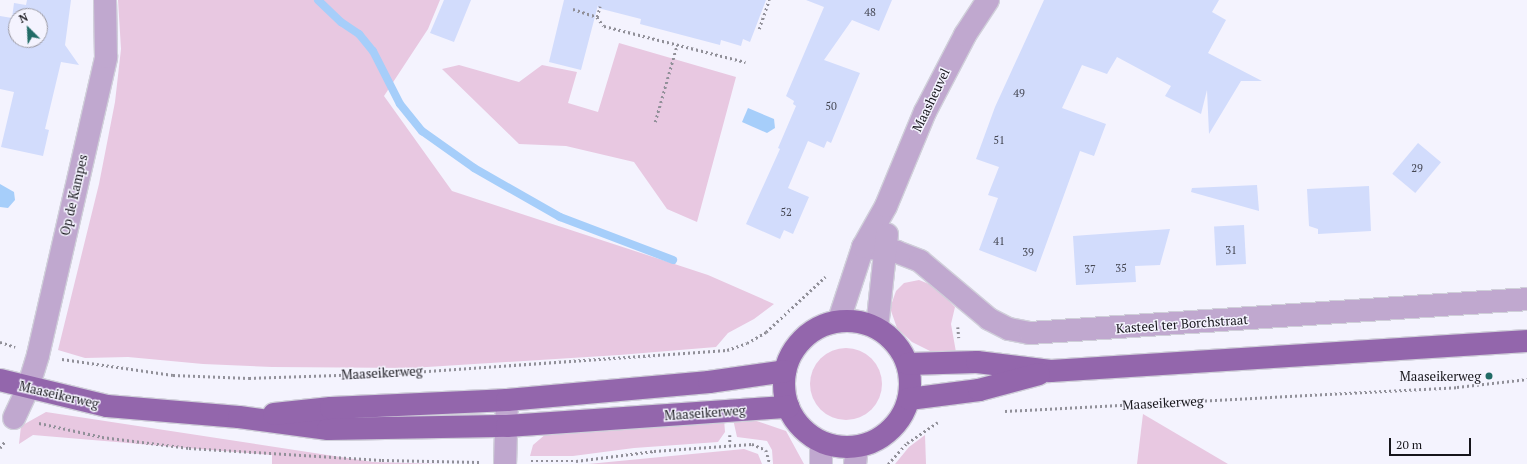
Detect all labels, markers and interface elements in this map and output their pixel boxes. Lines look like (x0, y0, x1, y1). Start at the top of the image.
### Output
house number: 48 (864, 5, 876, 19)
north arrow (8, 8, 48, 48)
text: N (17, 10, 30, 26)
street label: Maasheuvel (909, 66, 953, 134)
house number: 49 (1013, 86, 1025, 100)
house number: 50 (825, 99, 837, 113)
house number: 51 (993, 133, 1005, 147)
street label: Op de Kampes (57, 153, 91, 237)
house number: 29 (1411, 161, 1423, 175)
house number: 52 (780, 205, 792, 219)
house number: 41 (993, 234, 1005, 248)
house number: 31 (1225, 243, 1237, 257)
house number: 39 (1022, 245, 1034, 259)
house number: 35 (1115, 261, 1127, 275)
house number: 37 (1084, 262, 1096, 276)
street label: Kasteel ter Borchstraat (1115, 312, 1249, 336)
street label: Maaseikerweg (341, 363, 423, 383)
place label: Maaseikerweg (1400, 368, 1481, 384)
marker: Maaseikerweg (1484, 371, 1494, 381)
street label: Maaseikerweg (18, 378, 100, 412)
street label: Maaseikerweg (1122, 393, 1204, 413)
street label: Maaseikerweg (664, 402, 746, 424)
scale bar (1391, 430, 1473, 456)
text: 20 m (1396, 437, 1422, 452)

